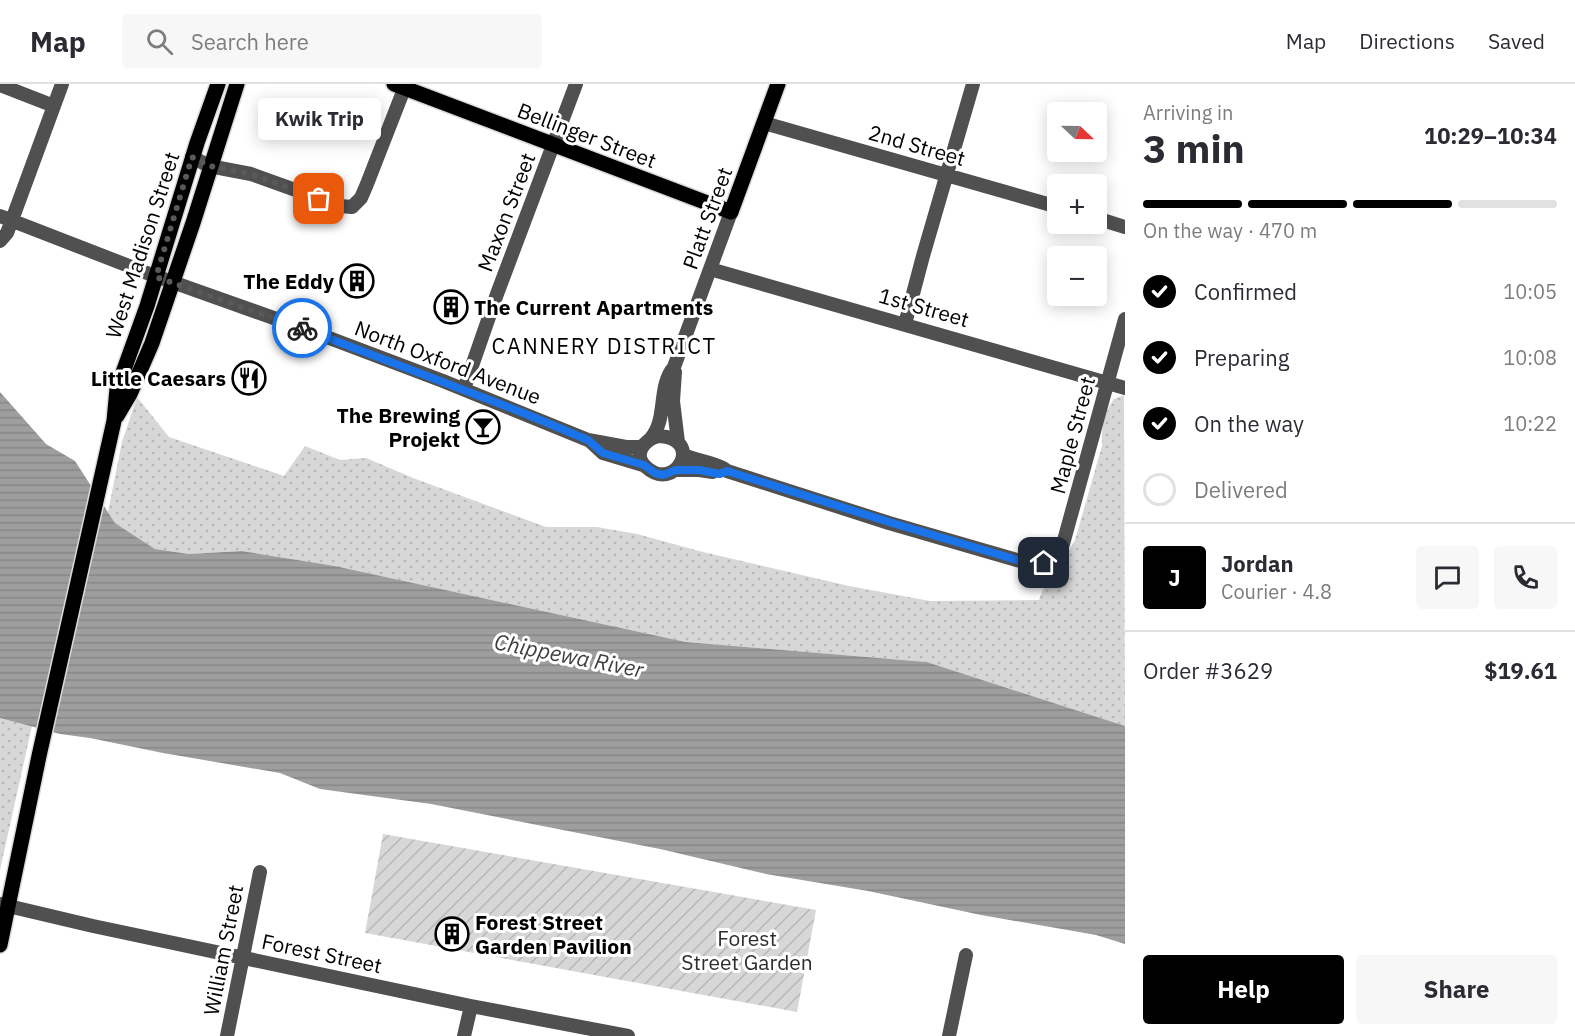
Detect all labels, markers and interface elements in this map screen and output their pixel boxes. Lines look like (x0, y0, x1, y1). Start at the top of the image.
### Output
search box (122, 14, 542, 68)
text: Map (30, 23, 86, 60)
icon: search (143, 25, 176, 58)
text: Search here (191, 27, 309, 56)
text: Map (1286, 27, 1326, 55)
text: Directions (1359, 27, 1455, 55)
text: Saved (1488, 27, 1545, 55)
street label: Bellinger Street (514, 96, 660, 174)
callout: Kwik Trip (258, 97, 380, 139)
text: Arriving in (1143, 99, 1233, 126)
north arrow (1047, 102, 1107, 162)
map controls (1047, 102, 1107, 306)
text: Kwik Trip (275, 105, 364, 132)
street label: 2nd Street (865, 118, 969, 172)
text: 10:29–10:34 (1424, 121, 1557, 150)
text: 3 min (1143, 123, 1245, 174)
street label: West Madison Street (99, 148, 185, 342)
street label: Maxon Street (471, 149, 541, 275)
street label: Platt Street (676, 163, 738, 273)
pin (293, 173, 344, 224)
button: + (1047, 174, 1107, 234)
icon: bag (302, 182, 335, 215)
text: On the way · 470 m (1143, 217, 1317, 244)
button: − (1047, 246, 1107, 306)
building icon: The Eddy (339, 263, 375, 299)
place label: The Eddy (243, 267, 335, 295)
icon: check (1143, 275, 1176, 308)
text: Confirmed (1194, 277, 1297, 306)
text: 10:05 (1503, 278, 1557, 305)
street label: 1st Street (876, 281, 972, 333)
building icon: The Current Apartments (433, 289, 469, 325)
place label: The Current Apartments (474, 293, 713, 321)
courier (272, 298, 332, 358)
icon: bike (286, 312, 319, 345)
street label: North Oxford Avenue (351, 314, 545, 410)
district label: CANNERY DISTRICT (492, 331, 717, 360)
icon: check (1143, 341, 1176, 374)
text: Preparing (1194, 343, 1289, 372)
text: 10:08 (1503, 344, 1557, 371)
restaurant icon: Little Caesars (231, 360, 267, 396)
place label: Little Caesars (91, 364, 226, 392)
street label: Maple Street (1043, 373, 1101, 497)
place label: The Brewing Projekt (337, 401, 460, 453)
icon: check (1143, 407, 1176, 440)
bar icon: The Brewing Projekt (465, 409, 501, 445)
text: On the way (1194, 409, 1304, 438)
text: 10:22 (1503, 410, 1557, 437)
text: Delivered (1194, 475, 1288, 504)
pin (1018, 537, 1069, 588)
icon: home (1027, 546, 1060, 579)
button: chat (1416, 546, 1479, 609)
button: phone (1494, 546, 1557, 609)
text: Jordan (1221, 549, 1294, 578)
text: J (1168, 563, 1181, 592)
text: Courier · 4.8 (1221, 578, 1332, 605)
water label: Chippewa River (492, 626, 647, 684)
text: Order #3629 (1143, 656, 1273, 685)
text: $19.61 (1484, 656, 1557, 685)
street label: William Street (197, 882, 249, 1018)
place label: Forest Street Garden Pavilion (475, 908, 632, 960)
building icon: Forest Street Garden Pavilion (434, 916, 470, 952)
park label: Forest Street Garden (681, 924, 813, 976)
street label: Forest Street (259, 927, 385, 979)
button: Help (1143, 955, 1344, 1024)
button: Share (1356, 955, 1557, 1024)

